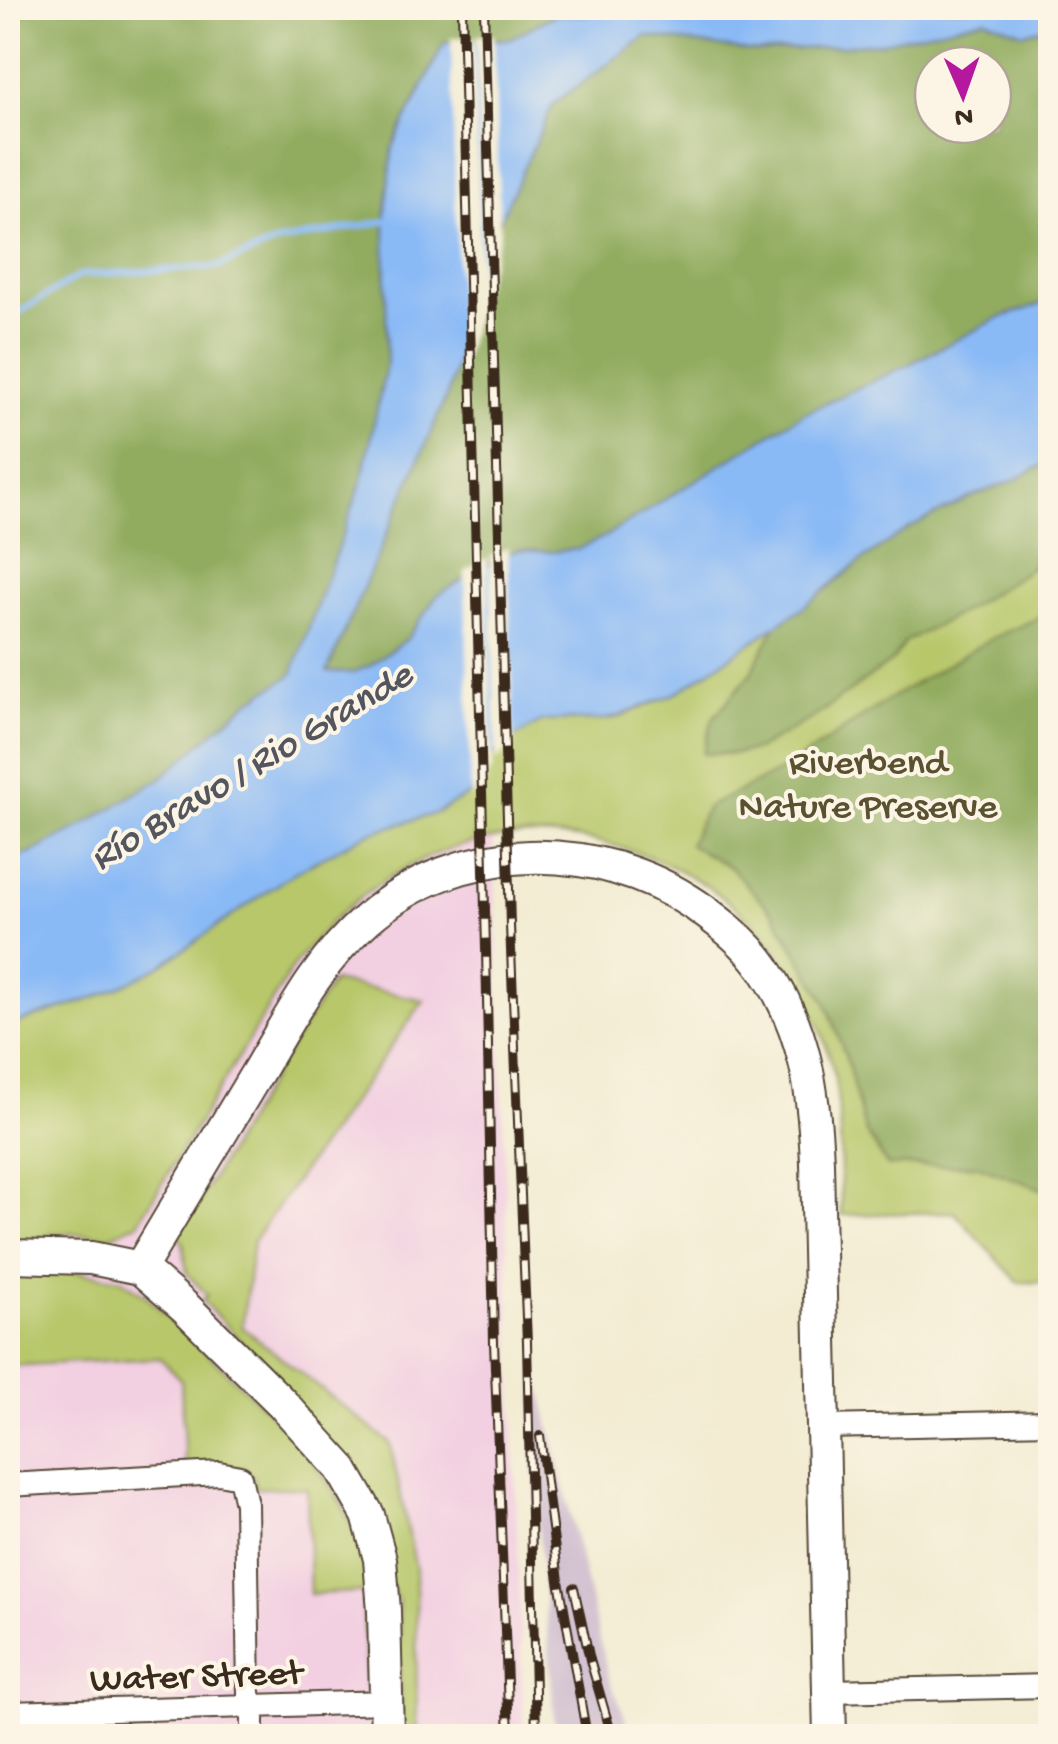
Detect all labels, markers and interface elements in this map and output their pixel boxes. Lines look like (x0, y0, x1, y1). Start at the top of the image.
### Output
north arrow (913, 45, 1013, 145)
text: N (954, 99, 973, 132)
water label: Río Bravo / Rio Grande (82, 653, 423, 884)
park label: Riverbend Nature Preserve (739, 743, 998, 831)
street label: Water Street (89, 1653, 307, 1705)

